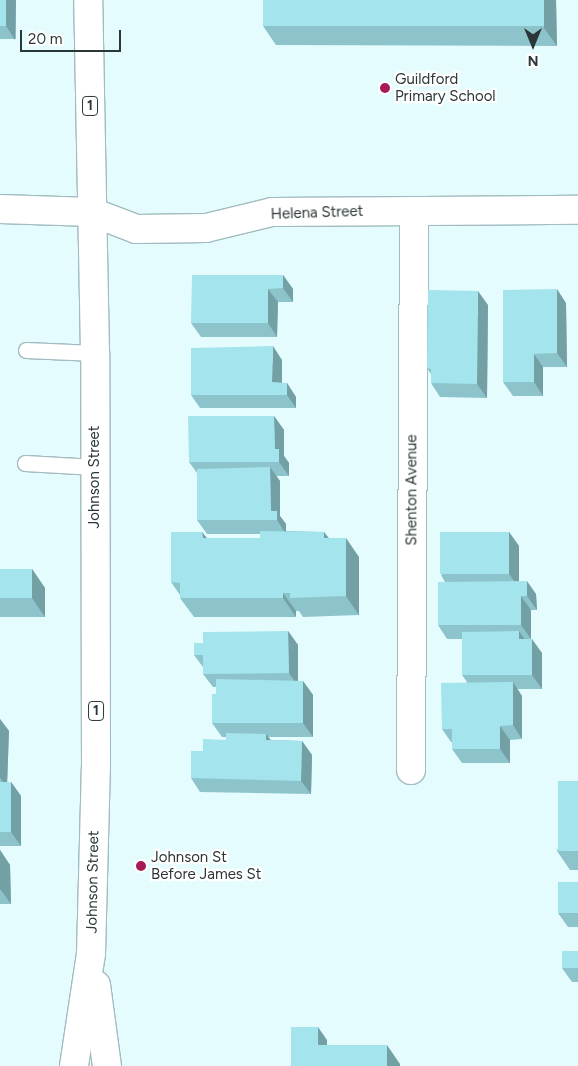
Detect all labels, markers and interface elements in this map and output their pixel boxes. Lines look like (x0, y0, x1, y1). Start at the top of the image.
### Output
scale bar (22, 20, 124, 52)
north arrow (508, 20, 558, 70)
text: 20 m (28, 30, 62, 48)
text: N (528, 52, 538, 69)
place label: Guildford Primary School (395, 70, 496, 105)
marker: Guildford Primary School (379, 82, 391, 94)
road number: 1 (81, 94, 99, 118)
street label: Helena Street (270, 202, 364, 224)
street label: Johnson Street (86, 426, 104, 528)
street label: Shenton Avenue (403, 434, 421, 546)
road number: 1 (87, 699, 105, 722)
street label: Johnson Street (83, 830, 103, 934)
place label: Johnson St Before James St (151, 848, 261, 883)
marker: Johnson St Before James St (135, 860, 147, 872)

